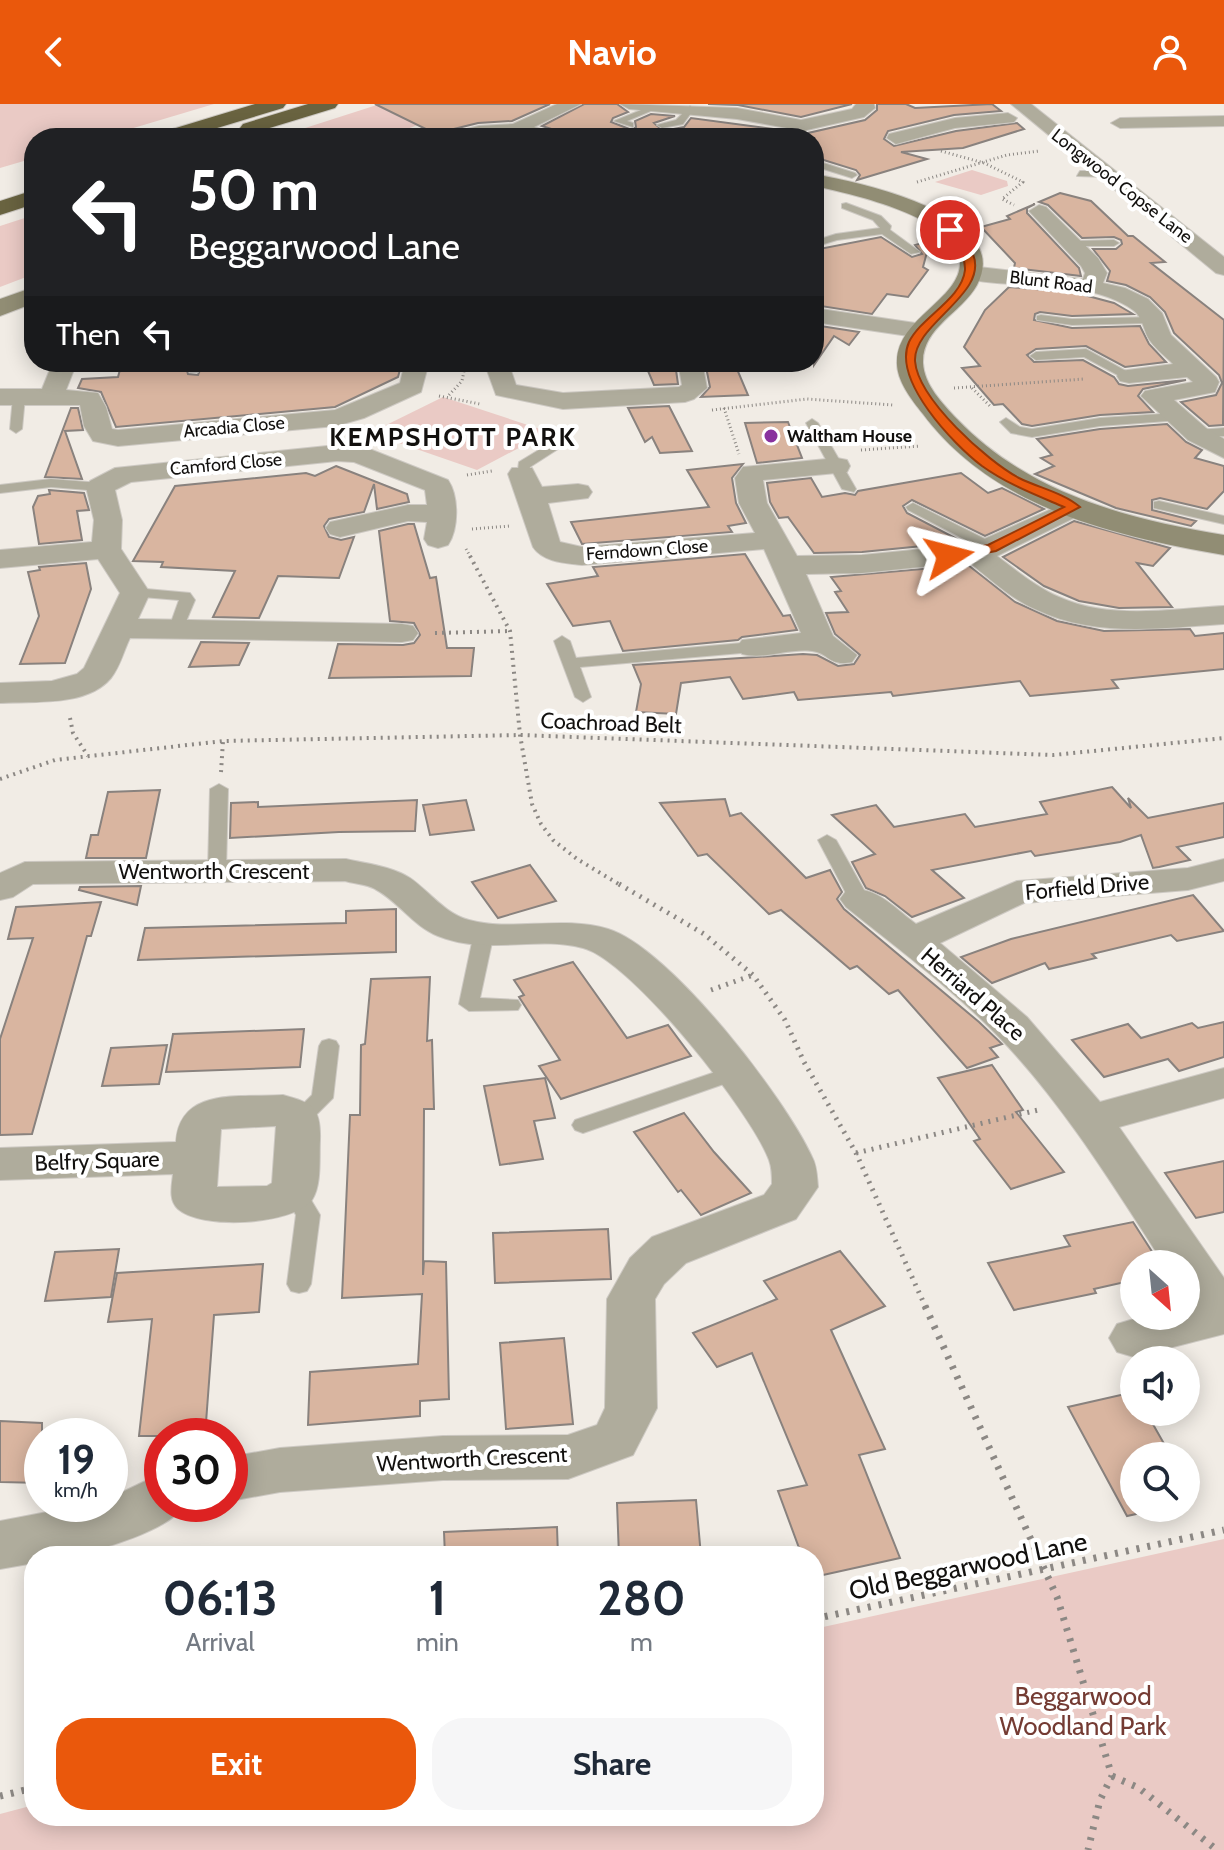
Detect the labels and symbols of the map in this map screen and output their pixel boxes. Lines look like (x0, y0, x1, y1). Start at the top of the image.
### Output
street label: Longwood Copse Lane (1047, 124, 1197, 248)
pin (916, 196, 984, 264)
street label: Blunt Road (1008, 266, 1094, 298)
street label: Arcadia Close (182, 412, 286, 442)
district label: KEMPSHOTT PARK (329, 421, 577, 453)
place label: Waltham House (787, 425, 912, 447)
marker: Waltham House (762, 427, 780, 445)
street label: Camford Close (169, 448, 283, 480)
position arrow (907, 514, 991, 598)
street label: Ferndown Close (585, 535, 709, 565)
street label: Coachroad Belt (540, 707, 683, 739)
street label: Wentworth Crescent (118, 858, 310, 885)
street label: Forfield Drive (1024, 868, 1150, 906)
street label: Herriard Place (916, 942, 1030, 1046)
street label: Belfry Square (34, 1145, 160, 1177)
north arrow (1120, 1250, 1200, 1330)
speed limit sign: 30 (144, 1418, 248, 1522)
street label: Wentworth Crescent (376, 1440, 569, 1477)
street label: Old Beggarwood Lane (846, 1525, 1090, 1607)
park label: Beggarwood Woodland Park (1000, 1680, 1167, 1742)

